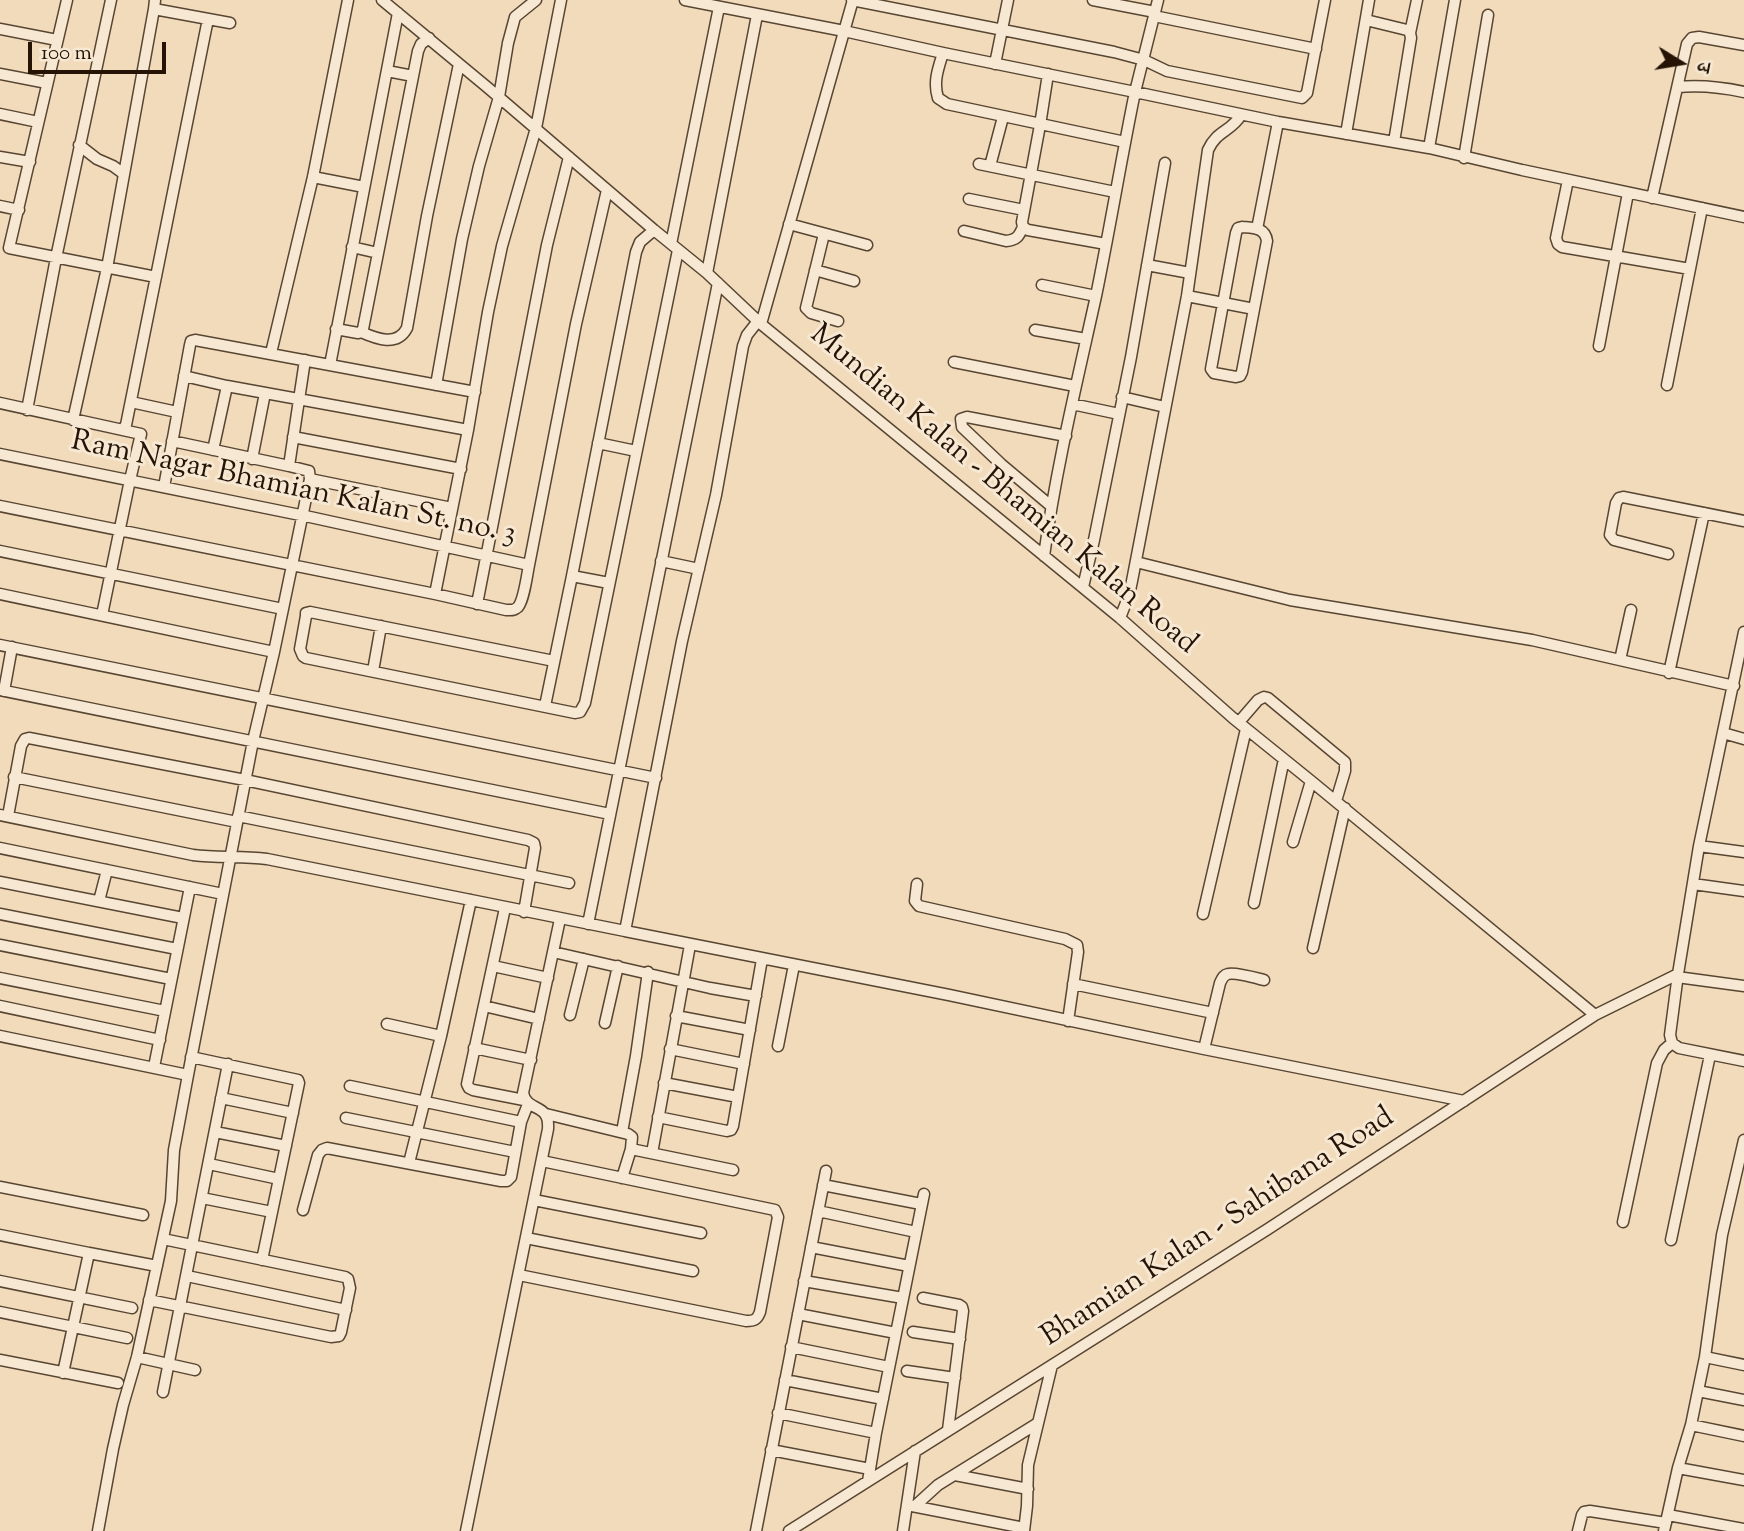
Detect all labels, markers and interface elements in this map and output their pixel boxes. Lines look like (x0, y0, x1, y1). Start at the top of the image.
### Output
scale bar (32, 28, 170, 72)
north arrow (1646, 28, 1716, 98)
text: 100 m (41, 39, 92, 69)
text: उ (1688, 60, 1716, 74)
street label: Mundian Kalan - Bhamian Kalan Road (801, 318, 1203, 664)
street label: Ram Nagar Bhamian Kalan St. no. 3 (67, 425, 519, 555)
street label: Bhamian Kalan - Sahibana Road (1036, 1101, 1402, 1357)

